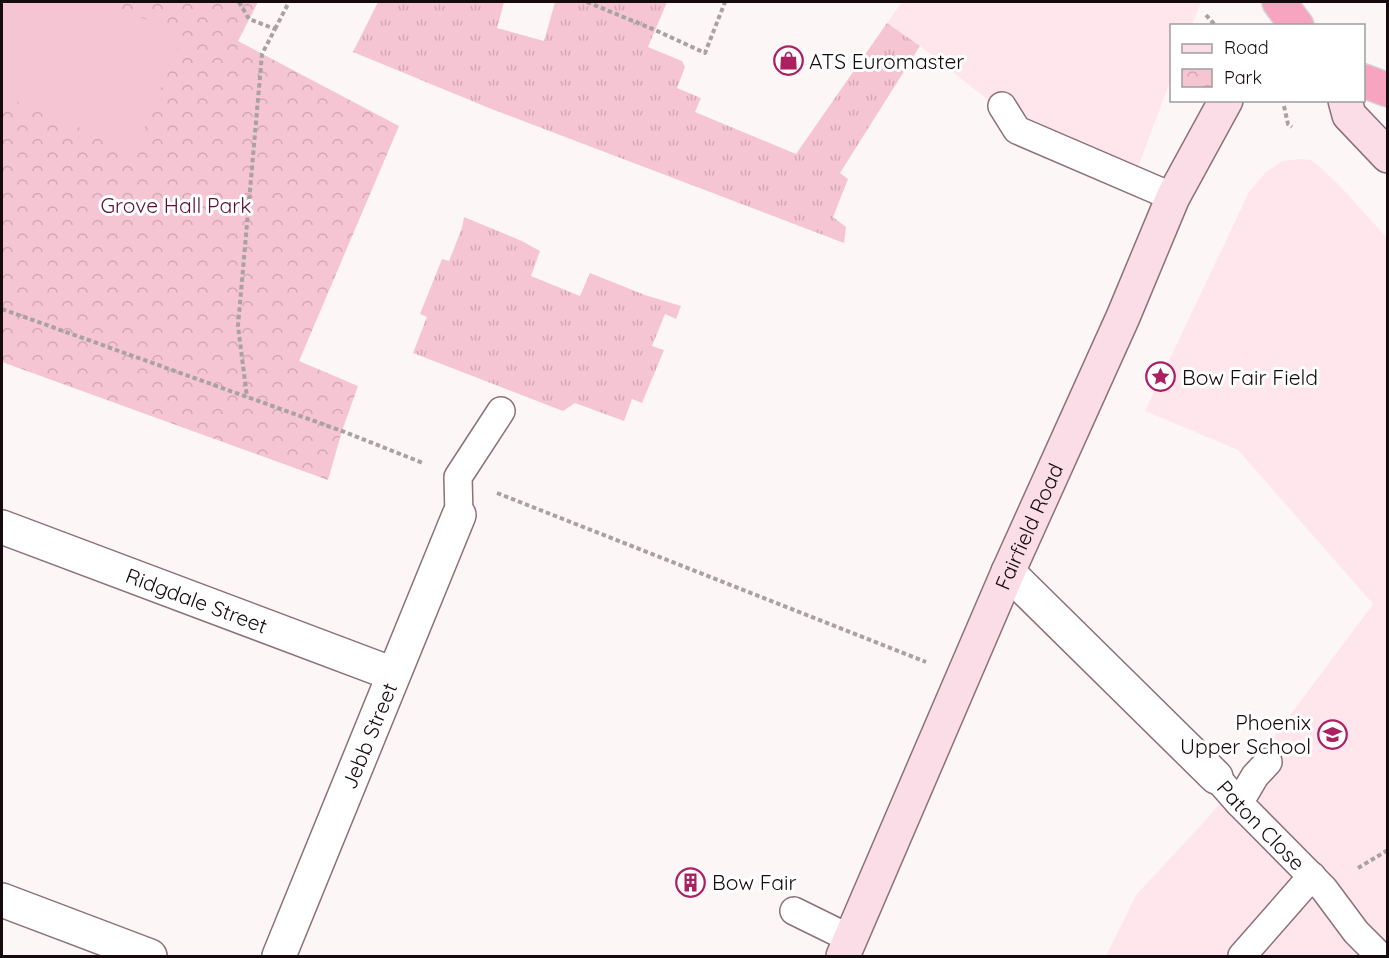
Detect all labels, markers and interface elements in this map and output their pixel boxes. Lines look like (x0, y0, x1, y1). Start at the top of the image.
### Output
legend (1170, 24, 1365, 102)
text: Road (1224, 36, 1269, 59)
shop icon: ATS Euromaster (772, 45, 804, 77)
place label: ATS Euromaster (809, 48, 964, 74)
text: Park (1224, 66, 1262, 89)
park label: Grove Hall Park (100, 192, 252, 218)
place icon: Bow Fair Field (1145, 361, 1177, 393)
place label: Bow Fair Field (1182, 364, 1318, 390)
street label: Fairfield Road (989, 459, 1068, 594)
street label: Ridgdale Street (122, 562, 271, 639)
street label: Jebb Street (336, 679, 402, 793)
place label: Phoenix Upper School (1180, 709, 1311, 759)
school or university icon: Phoenix Upper School (1316, 718, 1348, 750)
street label: Paton Close (1212, 775, 1311, 875)
building icon: Bow Fair (675, 866, 707, 898)
place label: Bow Fair (712, 869, 797, 895)

